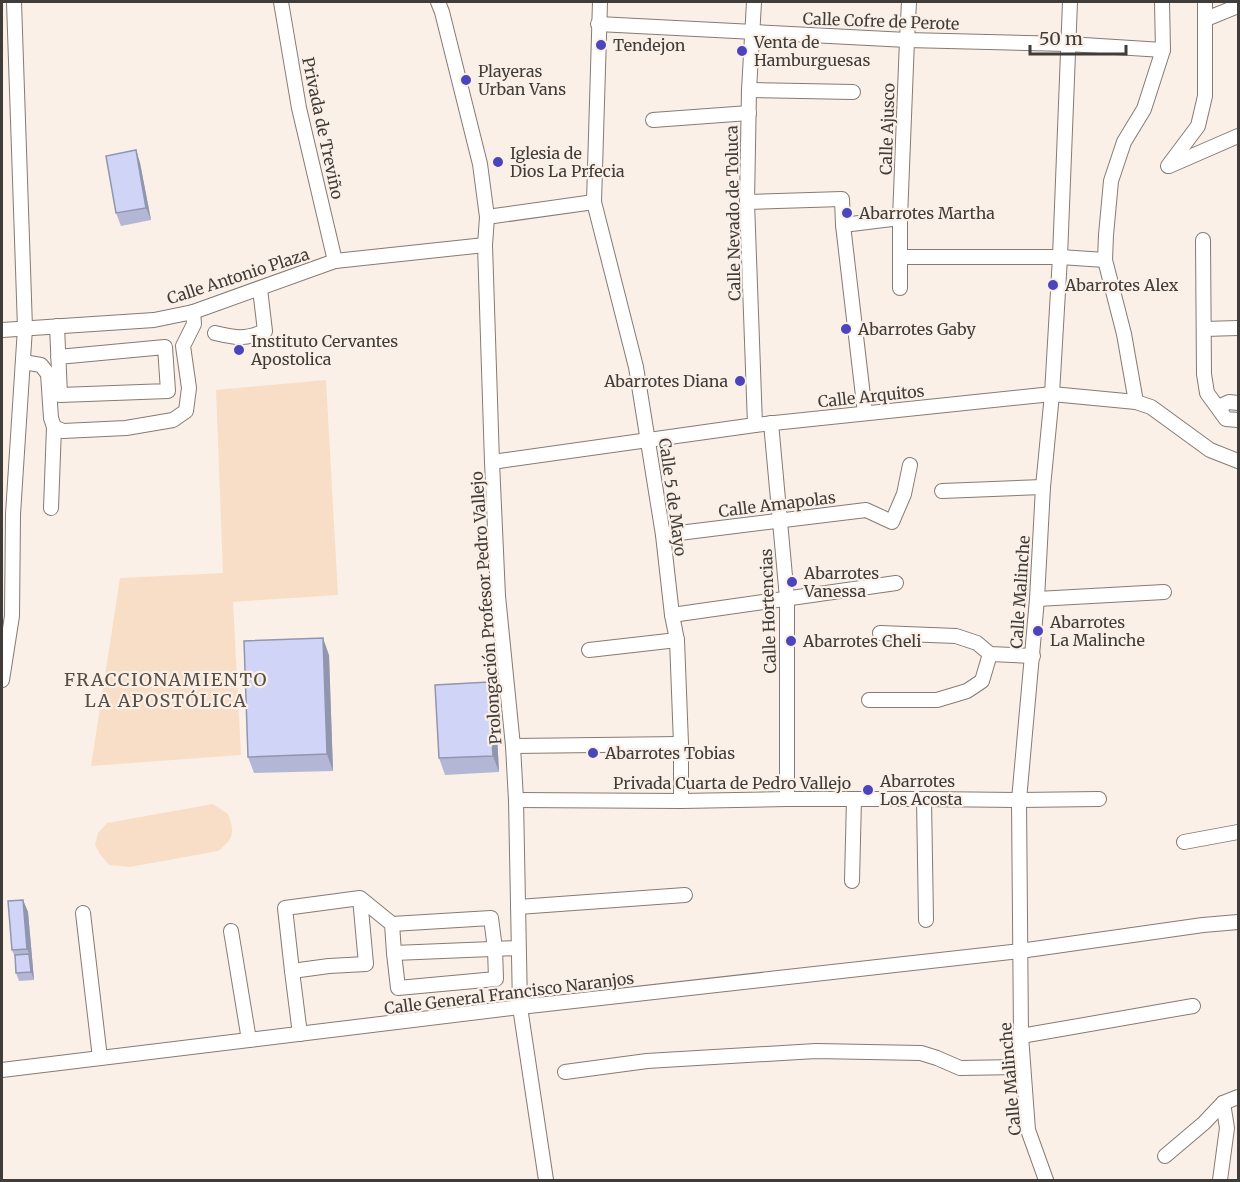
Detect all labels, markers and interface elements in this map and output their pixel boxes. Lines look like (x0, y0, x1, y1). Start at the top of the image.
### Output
street label: Calle Cofre de Perote (802, 8, 960, 34)
scale bar (1030, 18, 1126, 56)
text: 50 m (1039, 27, 1083, 50)
place label: Venta de Hamburguesas (753, 32, 870, 70)
place label: Tendejon (613, 35, 686, 55)
marker: Tendejon (594, 38, 608, 52)
marker: Venta de Hamburguesas (735, 44, 749, 58)
street label: Privada de Treviño (298, 55, 348, 201)
place label: Playeras Urban Vans (478, 61, 566, 99)
marker: Playeras Urban Vans (459, 73, 473, 87)
street label: Calle Ajusco (875, 83, 899, 175)
street label: Calle Nevado de Toluca (721, 125, 745, 301)
place label: Iglesia de Dios La Prfecia (510, 143, 625, 181)
marker: Iglesia de Dios La Prfecia (491, 155, 505, 169)
place label: Abarrotes Martha (858, 203, 995, 223)
marker: Abarrotes Martha (840, 206, 854, 220)
street label: Calle Antonio Plaza (164, 243, 312, 308)
place label: Abarrotes Alex (1064, 275, 1179, 295)
marker: Abarrotes Alex (1046, 278, 1060, 292)
place label: Abarrotes Gaby (857, 319, 976, 339)
marker: Abarrotes Gaby (839, 322, 853, 336)
place label: Instituto Cervantes Apostolica (250, 331, 398, 369)
marker: Instituto Cervantes Apostolica (232, 343, 246, 357)
place label: Abarrotes Diana (603, 371, 728, 391)
marker: Abarrotes Diana (733, 374, 747, 388)
street label: Calle Arquitos (817, 380, 925, 412)
street label: Calle 5 de Mayo (655, 437, 691, 557)
street label: Prolongación Profesor Pedro Vallejo (466, 471, 506, 745)
street label: Calle Amapolas (717, 487, 837, 521)
street label: Calle Malinche (1006, 535, 1034, 649)
street label: Calle Hortencias (756, 548, 780, 674)
place label: Abarrotes Vanessa (803, 563, 879, 601)
marker: Abarrotes Vanessa (785, 575, 799, 589)
place label: Abarrotes La Malinche (1049, 612, 1145, 650)
marker: Abarrotes La Malinche (1031, 624, 1045, 638)
place label: Abarrotes Cheli (802, 631, 921, 651)
marker: Abarrotes Cheli (784, 634, 798, 648)
district label: FRACCIONAMIENTO LA APOSTÓLICA (64, 668, 268, 712)
place label: Abarrotes Tobias (604, 743, 735, 763)
marker: Abarrotes Tobias (586, 746, 600, 760)
place label: Abarrotes Los Acosta (879, 771, 963, 809)
street label: Privada Cuarta de Pedro Vallejo (613, 773, 851, 793)
marker: Abarrotes Los Acosta (861, 783, 875, 797)
street label: Calle General Francisco Naranjos (383, 968, 635, 1018)
street label: Calle Malinche (995, 1022, 1025, 1136)

